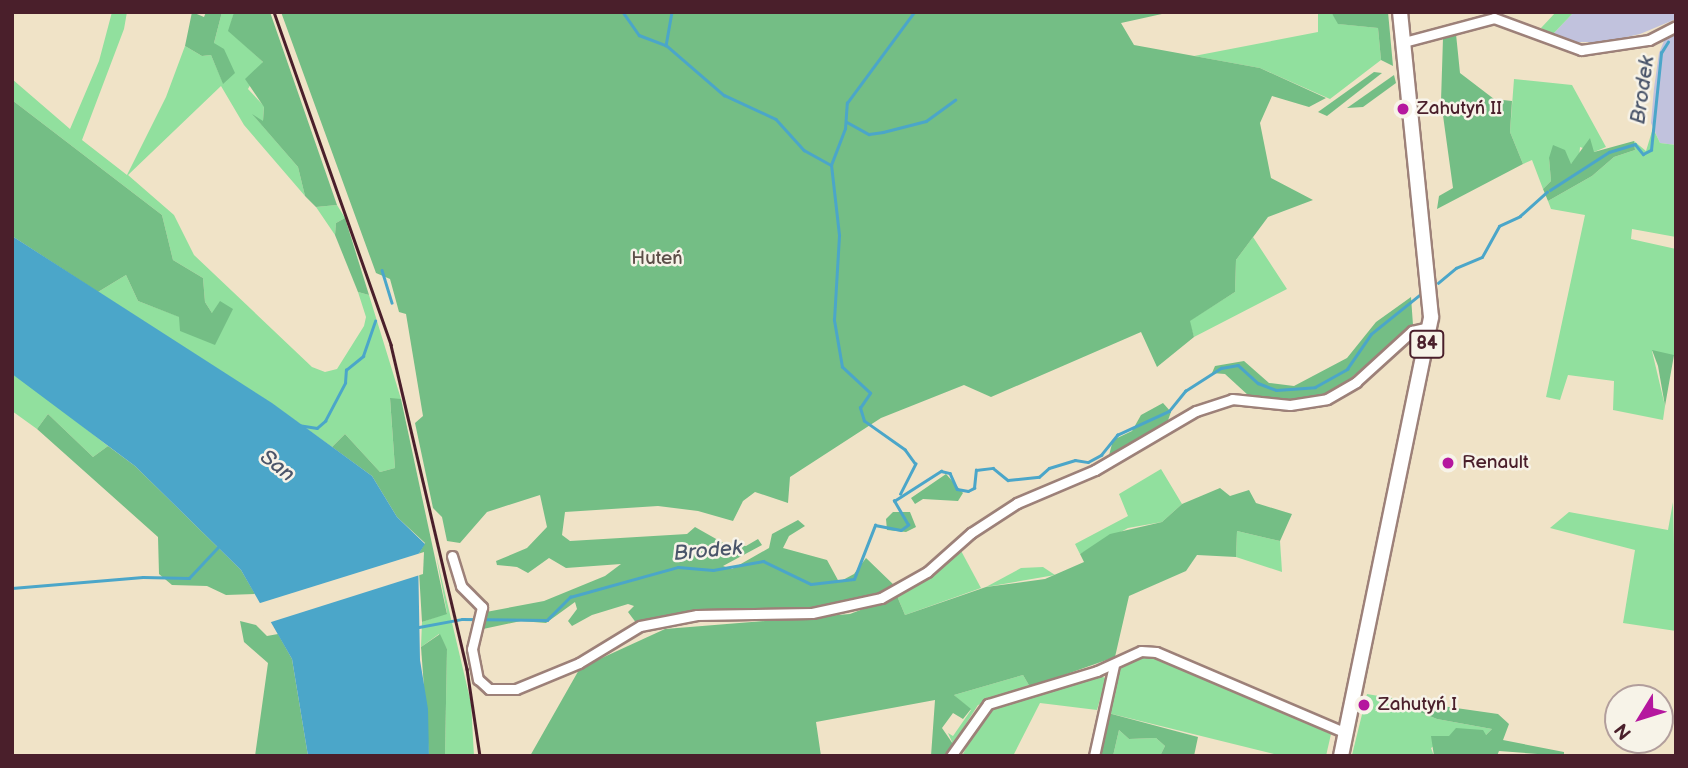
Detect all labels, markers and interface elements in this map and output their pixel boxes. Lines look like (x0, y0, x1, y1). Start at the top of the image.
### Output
water label: Brodek (1626, 54, 1660, 126)
place label: Zahutyń II (1417, 98, 1502, 120)
marker: Zahutyń II (1395, 101, 1411, 117)
park label: Huteń (631, 248, 683, 270)
road number: 84 (1408, 330, 1446, 358)
water label: San (255, 445, 299, 487)
place label: Renault (1462, 452, 1529, 474)
marker: Renault (1440, 455, 1456, 471)
water label: Brodek (673, 535, 743, 567)
north arrow (1604, 684, 1674, 754)
place label: Zahutyń I (1378, 694, 1457, 716)
marker: Zahutyń I (1356, 697, 1372, 713)
text: N (1610, 718, 1637, 744)

